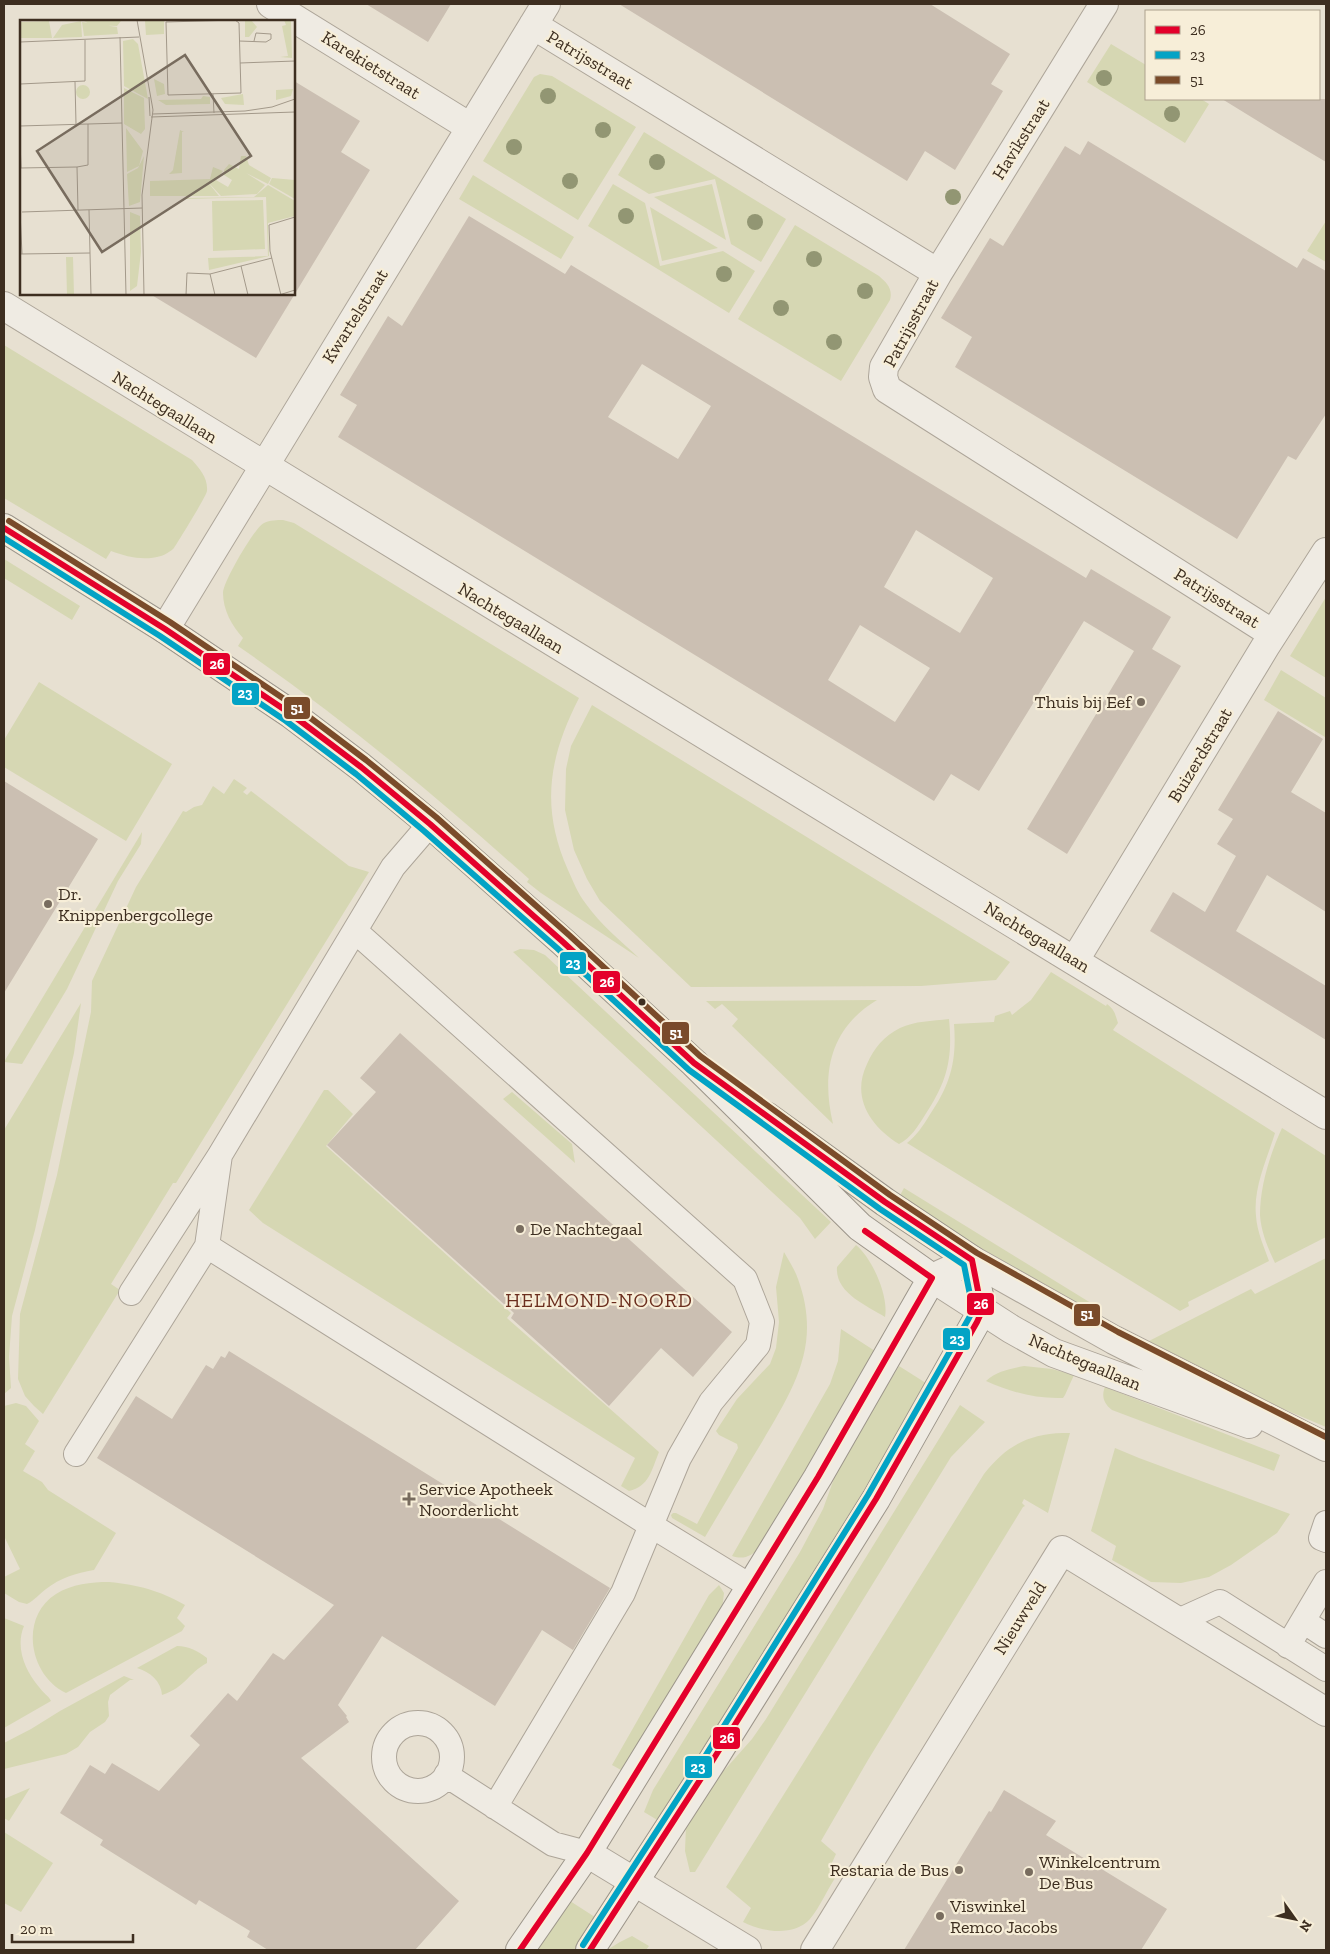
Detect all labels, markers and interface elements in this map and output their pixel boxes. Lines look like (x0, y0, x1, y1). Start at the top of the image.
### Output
legend (1145, 10, 1320, 100)
inset map (20, 20, 295, 295)
text: 26 (1190, 21, 1206, 39)
street label: Karekietstraat (318, 26, 425, 104)
street label: Patrijsstraat (543, 26, 637, 95)
text: 23 (1190, 46, 1205, 64)
text: 51 (1190, 71, 1204, 89)
street label: Havikstraat (987, 94, 1055, 184)
street label: Kwartelstraat (317, 265, 393, 367)
street label: Patrijsstraat (879, 275, 944, 371)
street label: Nachtegaallaan (108, 366, 222, 448)
street label: Patrijsstraat (1170, 563, 1264, 633)
street label: Nachtegaallaan (454, 578, 569, 659)
line badge: 26 (202, 652, 231, 676)
text: 26 (209, 656, 225, 673)
line badge: 23 (231, 682, 260, 706)
text: 23 (238, 685, 253, 702)
place label: Thuis bij Eef (1035, 691, 1132, 713)
line badge: 51 (283, 696, 311, 720)
marker: Thuis bij Eef (1135, 696, 1147, 708)
text: 51 (291, 700, 304, 717)
street label: Buizerdstraat (1163, 703, 1237, 806)
place label: Dr. Knippenbergcollege (58, 883, 213, 926)
street label: Nachtegaallaan (980, 897, 1095, 978)
marker: Dr. Knippenbergcollege (42, 898, 54, 910)
line badge: 23 (559, 951, 587, 975)
text: 23 (566, 955, 581, 972)
line badge: 26 (592, 970, 621, 994)
text: 26 (599, 974, 615, 991)
unlabelled marker (637, 997, 647, 1007)
line badge: 51 (661, 1021, 690, 1045)
text: 51 (670, 1025, 683, 1042)
place label: De Nachtegaal (530, 1218, 643, 1240)
marker: De Nachtegaal (514, 1223, 526, 1235)
district label: HELMOND-NOORD (505, 1288, 693, 1312)
line badge: 26 (966, 1292, 995, 1316)
text: 26 (973, 1296, 989, 1313)
line badge: 51 (1073, 1303, 1101, 1327)
text: 51 (1081, 1306, 1094, 1323)
line badge: 23 (942, 1327, 971, 1351)
street label: Nachtegaallaan (1026, 1329, 1145, 1396)
text: 23 (950, 1331, 965, 1348)
place label: Service Apotheek Noorderlicht (419, 1478, 554, 1521)
marker: Service Apotheek Noorderlicht (403, 1493, 415, 1505)
street label: Nieuwveld (989, 1577, 1051, 1659)
line badge: 26 (712, 1726, 741, 1750)
text: 26 (719, 1730, 735, 1747)
line badge: 23 (684, 1755, 713, 1779)
text: 23 (691, 1759, 706, 1776)
place label: Winkelcentrum De Bus (1039, 1851, 1161, 1894)
place label: Restaria de Bus (830, 1859, 949, 1881)
marker: Restaria de Bus (953, 1864, 965, 1876)
marker: Winkelcentrum De Bus (1023, 1866, 1035, 1878)
north arrow (1270, 1894, 1320, 1944)
place label: Viswinkel Remco Jacobs (949, 1895, 1058, 1938)
marker: Viswinkel Remco Jacobs (934, 1910, 946, 1922)
scale bar (12, 1912, 134, 1944)
text: N (1295, 1917, 1316, 1935)
text: 20 m (20, 1920, 53, 1938)

